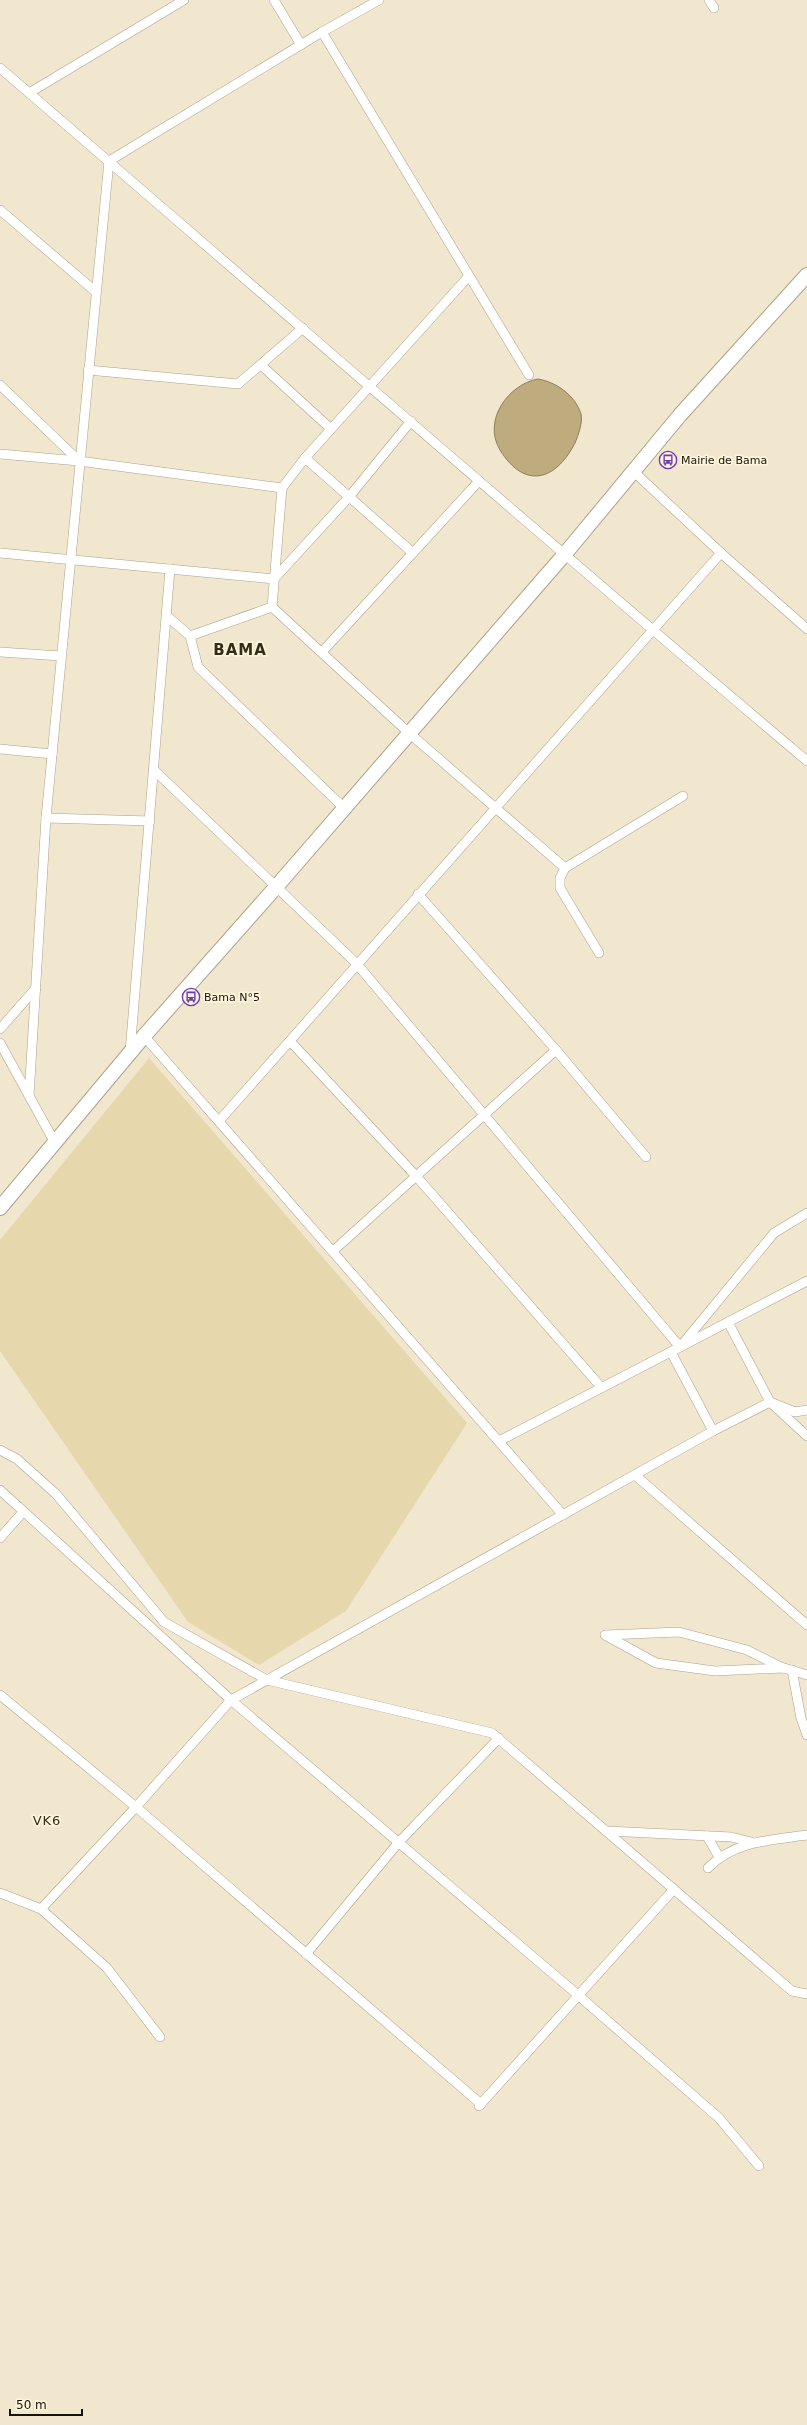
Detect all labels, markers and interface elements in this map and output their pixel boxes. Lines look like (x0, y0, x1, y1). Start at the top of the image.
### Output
bus stop icon: Mairie de Bama (658, 450, 678, 470)
place label: Mairie de Bama (681, 454, 767, 467)
district label: BAMA (213, 641, 267, 659)
bus stop icon: Bama N°5 (181, 987, 201, 1007)
place label: Bama N°5 (204, 991, 260, 1004)
district label: VK6 (33, 1813, 61, 1828)
scale bar (10, 2391, 82, 2417)
text: 50 m (16, 2398, 47, 2412)

